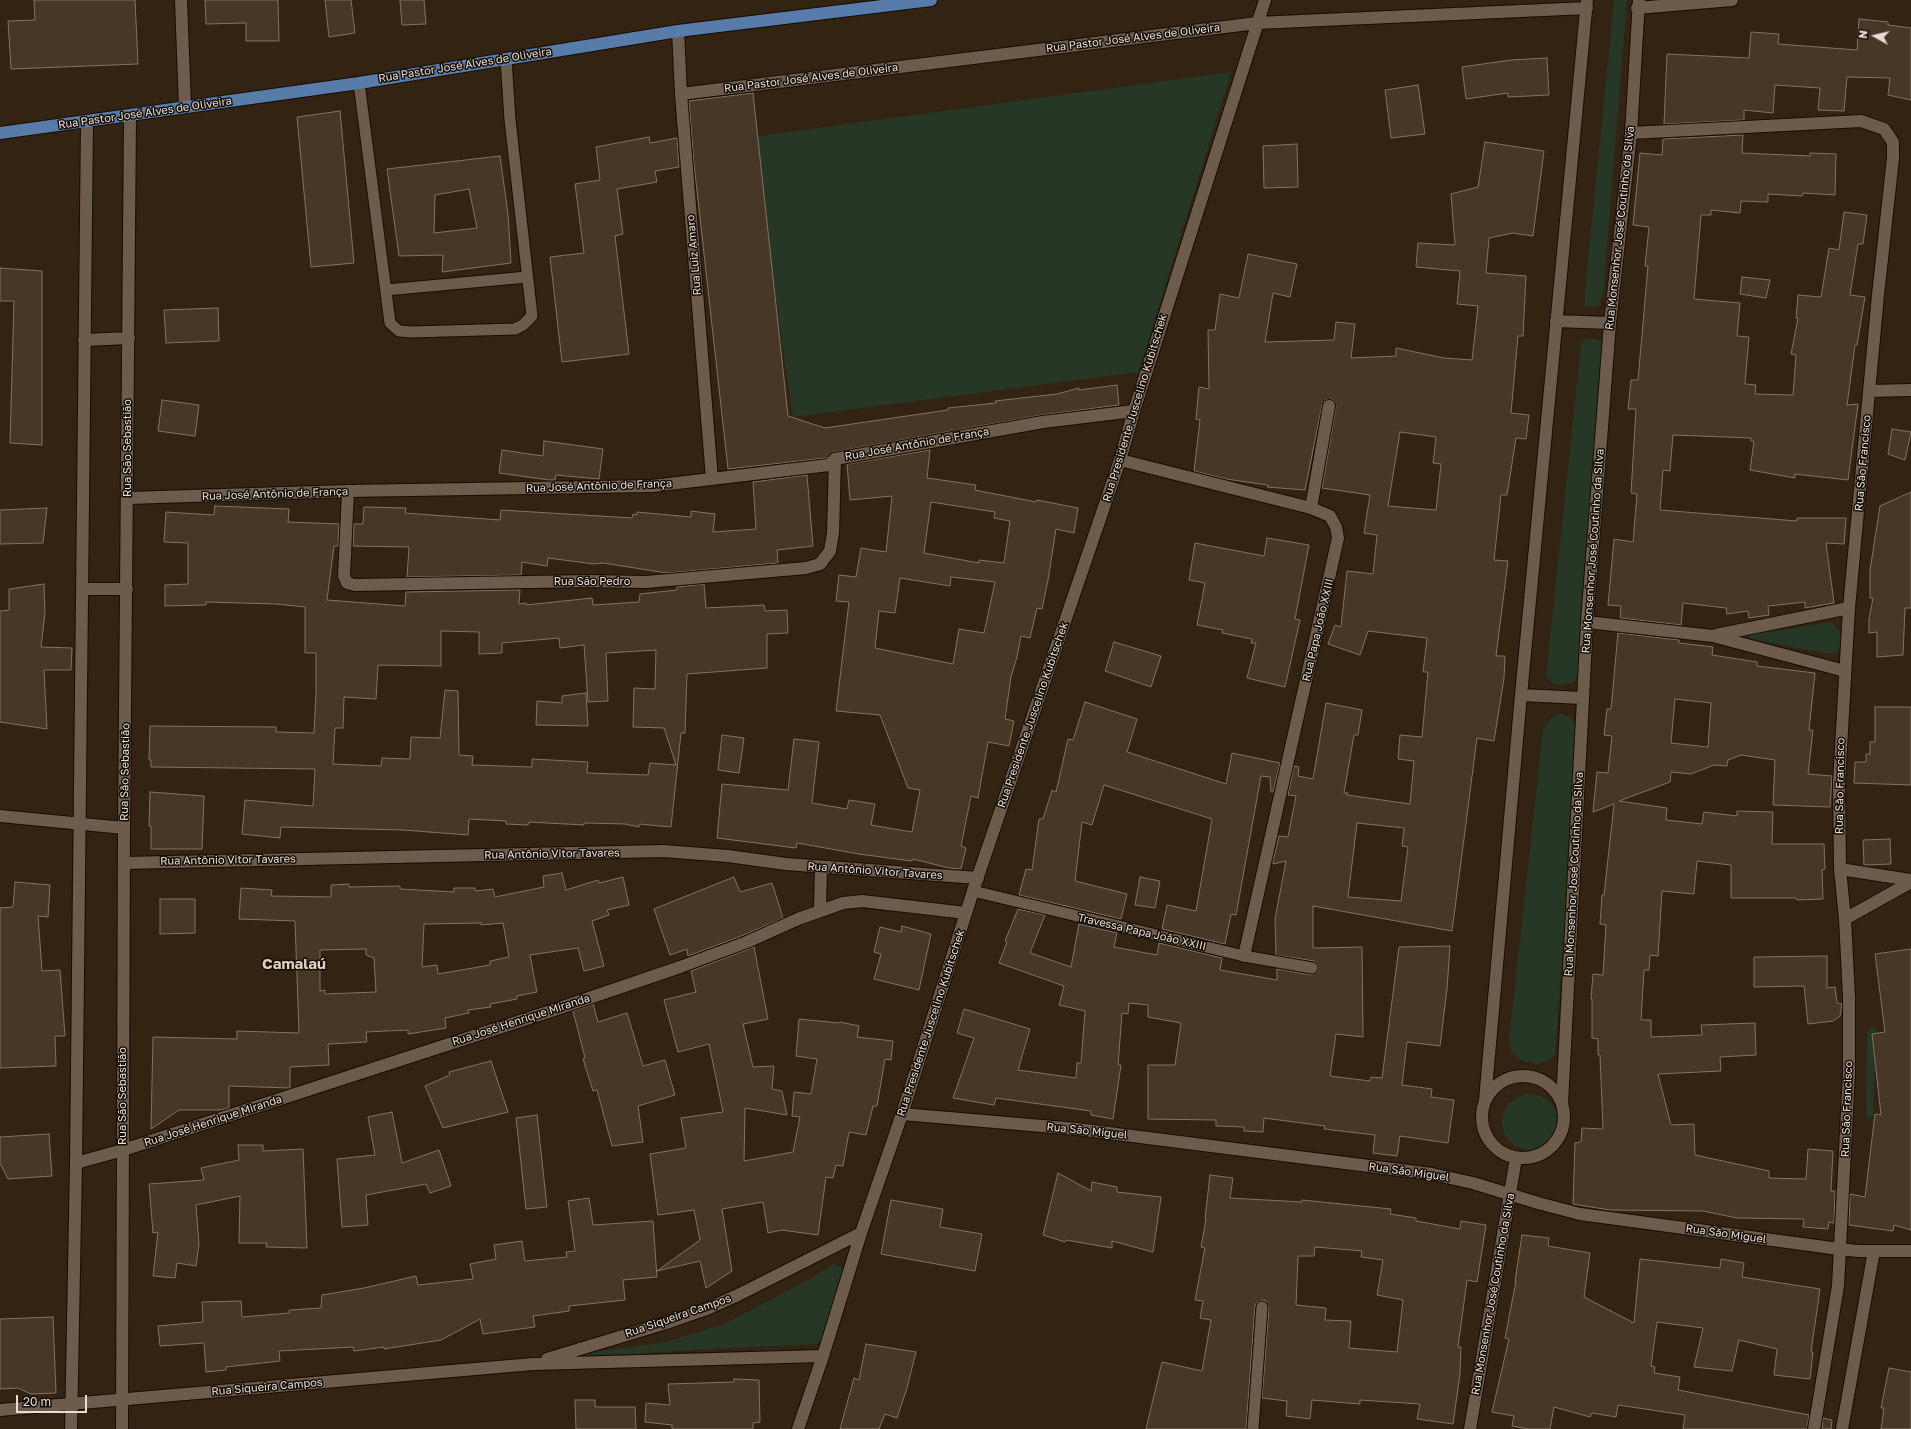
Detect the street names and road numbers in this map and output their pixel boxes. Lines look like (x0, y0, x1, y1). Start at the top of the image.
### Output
street label: Rua Pastor José Alves de Oliveira (1045, 21, 1221, 55)
street label: Rua Pastor José Alves de Oliveira (377, 45, 553, 85)
street label: Rua Pastor José Alves de Oliveira (723, 61, 899, 95)
street label: Rua Pastor José Alves de Oliveira (57, 94, 233, 132)
street label: Rua Monsenhor José Coutinho da Silva (1603, 125, 1637, 331)
street label: Rua Luiz Amaro (684, 214, 704, 296)
street label: Rua Presidente Juscelino Kubitschek (1100, 313, 1170, 503)
street label: Rua São Sebastião (121, 399, 135, 497)
street label: Rua São Francisco (1852, 414, 1874, 512)
street label: Rua José Antônio de França (844, 425, 990, 463)
street label: Rua Monsenhor José Coutinho da Silva (1579, 448, 1607, 654)
street label: Rua José Antônio de França (526, 477, 672, 495)
street label: Rua José Antônio de França (202, 485, 348, 503)
street label: Rua São Pedro (554, 575, 630, 589)
street label: Rua Papa João XXIII (1300, 577, 1336, 683)
street label: Rua Presidente Juscelino Kubitschek (995, 620, 1071, 810)
street label: Rua São Sebastião (118, 723, 132, 821)
street label: Rua São Francisco (1833, 738, 1847, 834)
street label: Rua Monsenhor José Coutinho da Silva (1562, 771, 1586, 977)
street label: Rua Antônio Vitor Tavares (484, 846, 620, 862)
street label: Rua Antônio Vitor Tavares (160, 852, 296, 868)
street label: Rua Antônio Vitor Tavares (807, 860, 943, 882)
street label: Travessa Papa João XXIII (1077, 911, 1207, 953)
street label: Rua Presidente Juscelino Kubitschek (894, 928, 968, 1118)
street label: Rua José Henrique Miranda (450, 991, 592, 1049)
street label: Rua São Sebastião (116, 1047, 130, 1145)
street label: Rua São Francisco (1839, 1061, 1855, 1157)
street label: Rua José Henrique Miranda (142, 1092, 284, 1150)
street label: Rua São Miguel (1046, 1120, 1128, 1142)
street label: Rua São Miguel (1368, 1160, 1450, 1184)
street label: Rua Monsenhor José Coutinho da Silva (1469, 1192, 1517, 1396)
street label: Rua São Miguel (1685, 1222, 1767, 1246)
street label: Rua Siqueira Campos (623, 1292, 733, 1340)
street label: Rua Siqueira Campos (211, 1376, 323, 1398)

